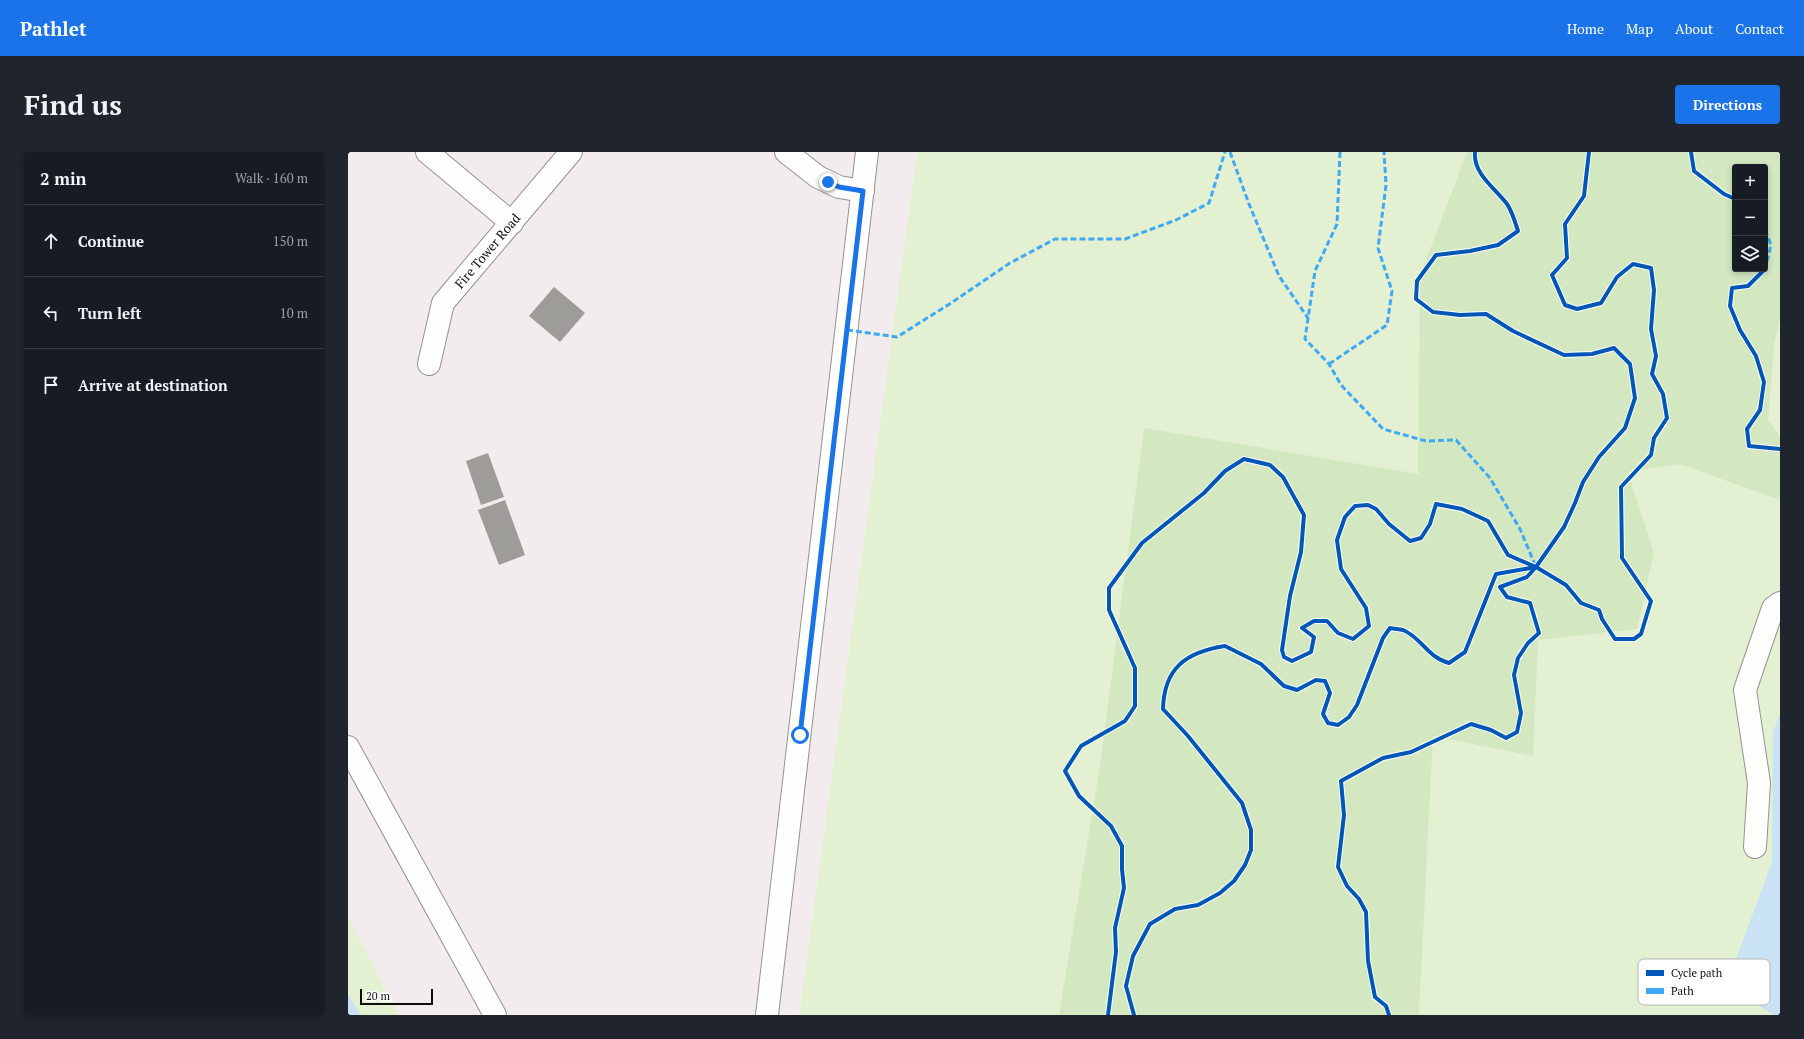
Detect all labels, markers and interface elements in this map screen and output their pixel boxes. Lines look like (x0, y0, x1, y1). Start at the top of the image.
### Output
text: Pathlet (20, 16, 86, 41)
text: Home (1567, 19, 1604, 38)
text: Map (1626, 19, 1653, 38)
text: About (1675, 19, 1713, 38)
text: Contact (1735, 19, 1784, 38)
button: Directions (1675, 85, 1780, 124)
text: Find us (24, 86, 122, 123)
map controls (1732, 164, 1768, 272)
button: + (1732, 164, 1768, 200)
text: 2 min (40, 167, 87, 190)
text: Walk · 160 m (235, 169, 308, 187)
route end (819, 173, 837, 191)
button: − (1732, 200, 1768, 236)
street label: Fire Tower Road (450, 209, 524, 292)
icon: ahead (40, 230, 62, 252)
text: Continue (78, 231, 144, 251)
text: 150 m (273, 232, 308, 250)
button: layers (1732, 236, 1768, 272)
icon: left (40, 302, 62, 324)
text: Turn left (78, 303, 142, 323)
text: 10 m (280, 304, 308, 322)
icon: arrive (40, 374, 62, 396)
text: Arrive at destination (78, 375, 228, 395)
route start (791, 726, 809, 744)
legend (1638, 959, 1770, 1005)
text: Cycle path (1671, 966, 1723, 980)
text: Path (1671, 984, 1694, 998)
scale bar (360, 987, 433, 1006)
text: 20 m (366, 989, 390, 1003)

